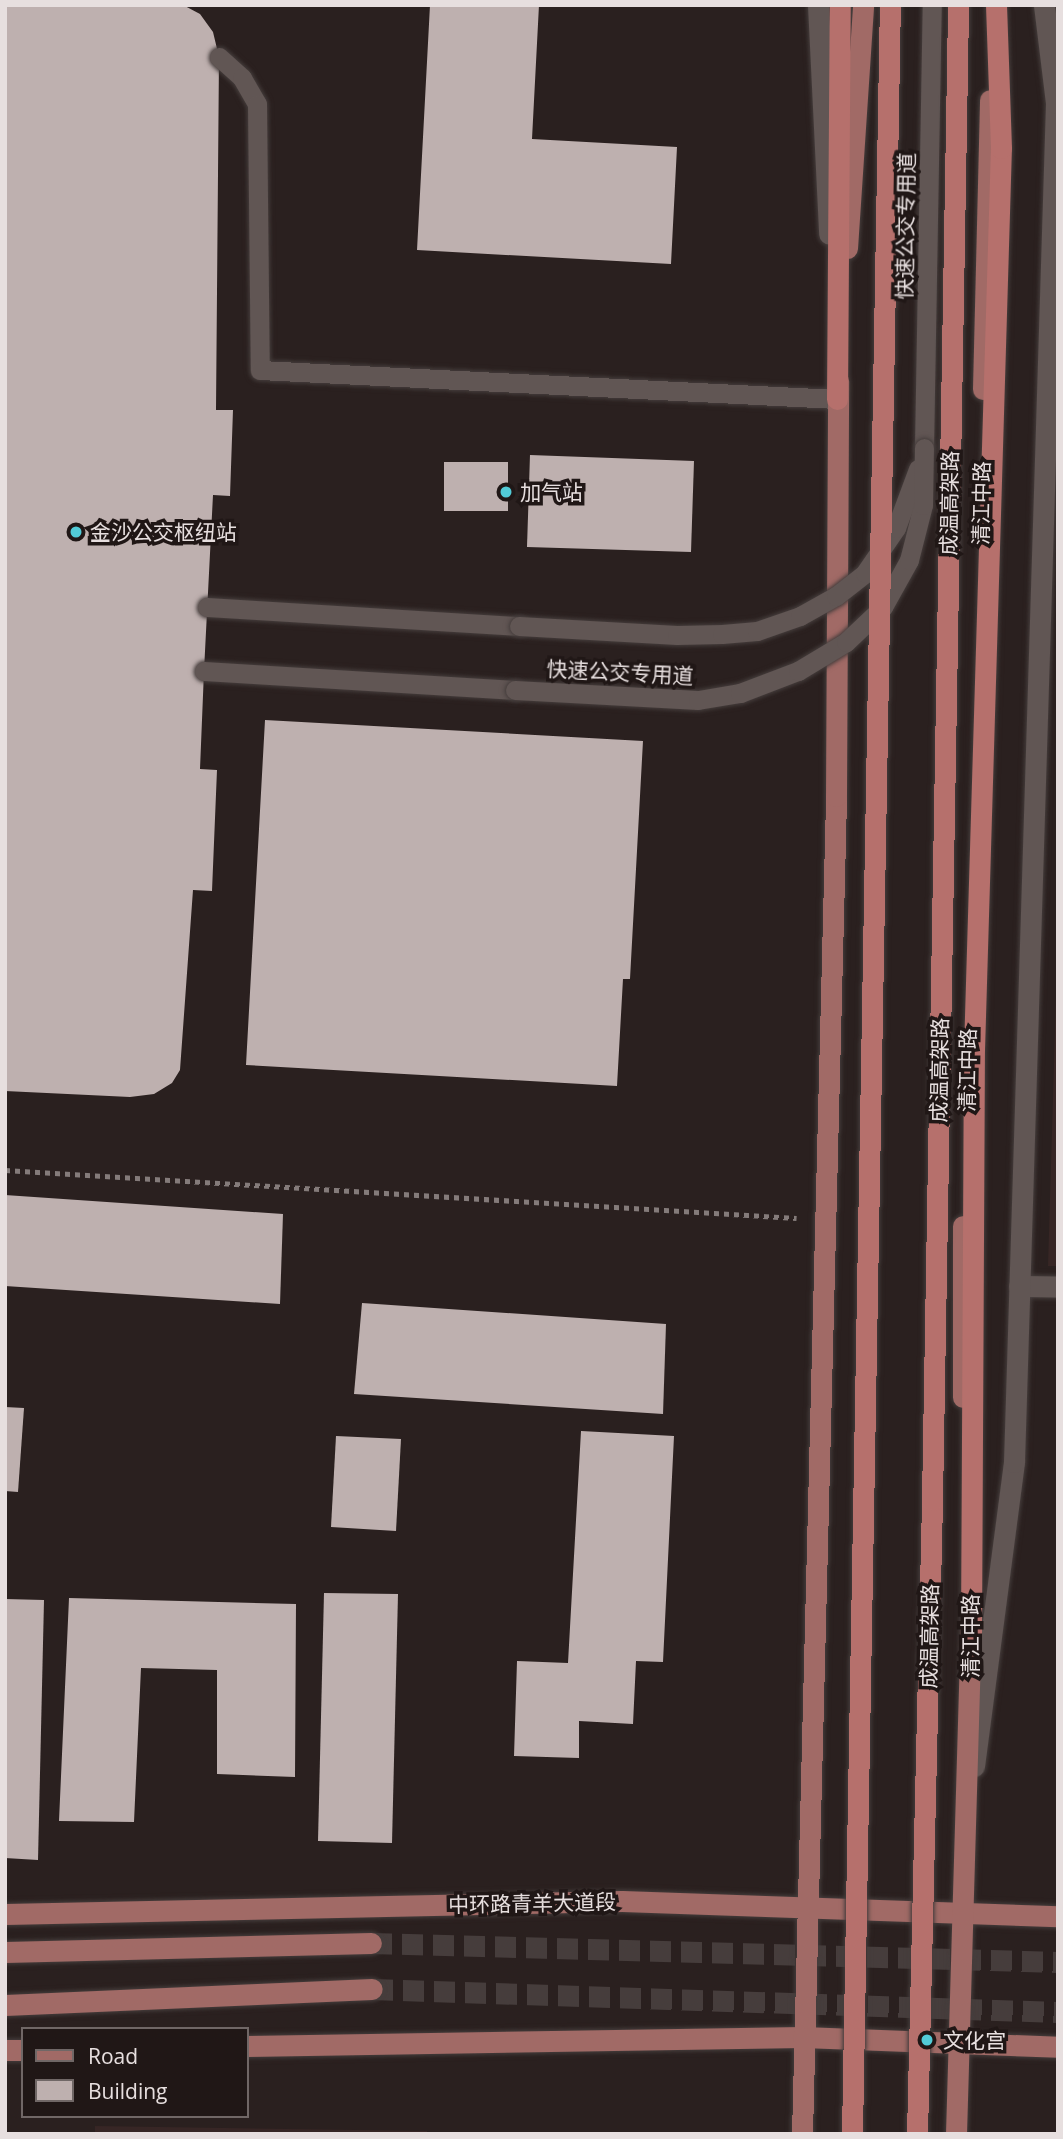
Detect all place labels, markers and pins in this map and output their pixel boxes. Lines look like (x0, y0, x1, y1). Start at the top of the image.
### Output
place label: 加气站 (520, 479, 583, 505)
marker: 加气站 (498, 484, 514, 500)
place label: 金沙公交枢纽站 (90, 519, 237, 545)
marker: 金沙公交枢纽站 (68, 524, 84, 540)
place label: 文化宫 (943, 2027, 1006, 2053)
marker: 文化宫 (917, 2030, 937, 2050)

